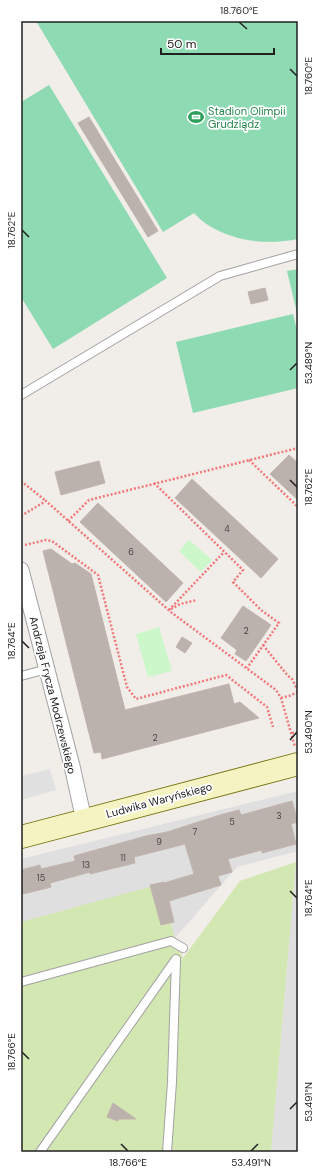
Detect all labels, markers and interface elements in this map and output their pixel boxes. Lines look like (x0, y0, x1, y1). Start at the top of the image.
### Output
text: 18.760°E (220, 4, 258, 17)
scale bar (161, 30, 274, 56)
text: 50 m (167, 36, 196, 52)
text: 18.760°E (302, 57, 315, 95)
place label: Stadion Olimpii Grudziądz (208, 104, 286, 131)
sports icon: Stadion Olimpii Grudziądz (187, 108, 205, 126)
text: 18.762°E (5, 211, 18, 248)
text: 53.489°N (302, 342, 315, 384)
text: 18.762°E (302, 468, 315, 505)
house number: 4 (224, 523, 230, 535)
house number: 6 (128, 546, 134, 558)
street label: Andrzeja Frycza Modrzewskiego (27, 615, 79, 775)
text: 18.764°E (5, 622, 18, 660)
house number: 2 (243, 625, 249, 637)
text: 53.490°N (302, 710, 315, 754)
house number: 2 (152, 732, 158, 744)
street label: Ludwika Waryńskiego (104, 779, 214, 821)
house number: 3 (276, 810, 282, 822)
house number: 5 (229, 816, 235, 828)
house number: 7 (193, 826, 198, 838)
house number: 9 (156, 836, 162, 848)
house number: 11 (120, 852, 126, 864)
house number: 13 (82, 859, 90, 871)
house number: 15 (37, 872, 45, 884)
text: 18.764°E (302, 879, 315, 917)
text: 18.766°E (5, 1033, 18, 1071)
text: 53.491°N (302, 1082, 315, 1122)
text: 18.766°E (109, 1156, 147, 1169)
text: 53.491°N (231, 1156, 271, 1169)

